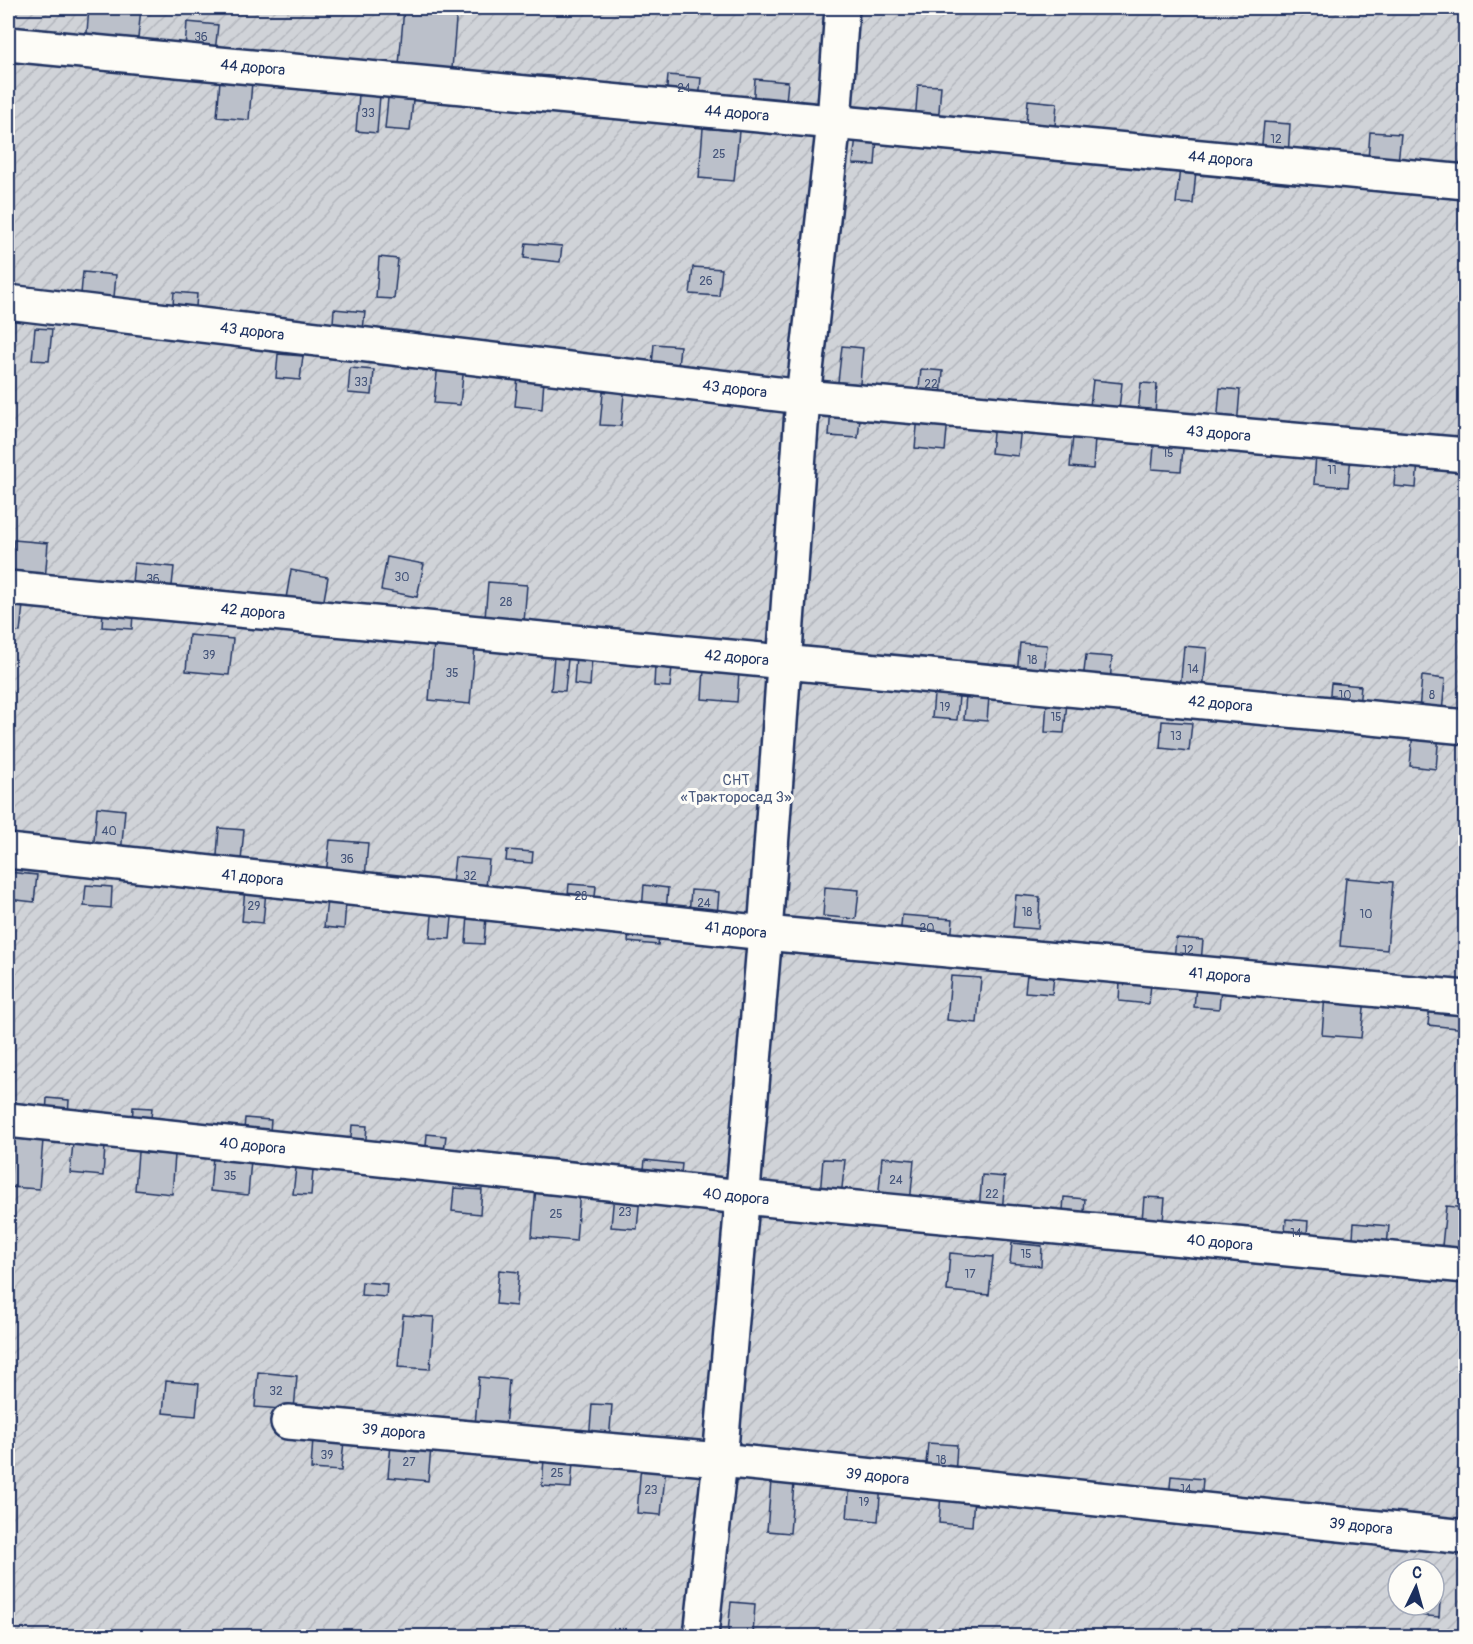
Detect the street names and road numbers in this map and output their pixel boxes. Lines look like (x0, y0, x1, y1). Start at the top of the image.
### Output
street label: 44 дорога (220, 55, 286, 80)
street label: 44 дорога (703, 101, 770, 126)
street label: 44 дорога (1187, 147, 1254, 172)
street label: 43 дорога (219, 318, 285, 345)
street label: 43 дорога (702, 376, 768, 403)
street label: 43 дорога (1186, 422, 1252, 446)
street label: 42 дорога (220, 599, 286, 624)
street label: 42 дорога (704, 645, 770, 670)
street label: 42 дорога (1187, 692, 1254, 717)
street label: 41 дорога (221, 865, 284, 891)
street label: 41 дорога (704, 918, 768, 943)
street label: 41 дорога (1188, 963, 1251, 988)
street label: 40 дорога (219, 1133, 287, 1159)
street label: 40 дорога (702, 1184, 770, 1210)
street label: 40 дорога (1186, 1230, 1254, 1256)
street label: 39 дорога (361, 1420, 426, 1444)
street label: 39 дорога (845, 1464, 910, 1489)
street label: 39 дорога (1328, 1514, 1394, 1539)

